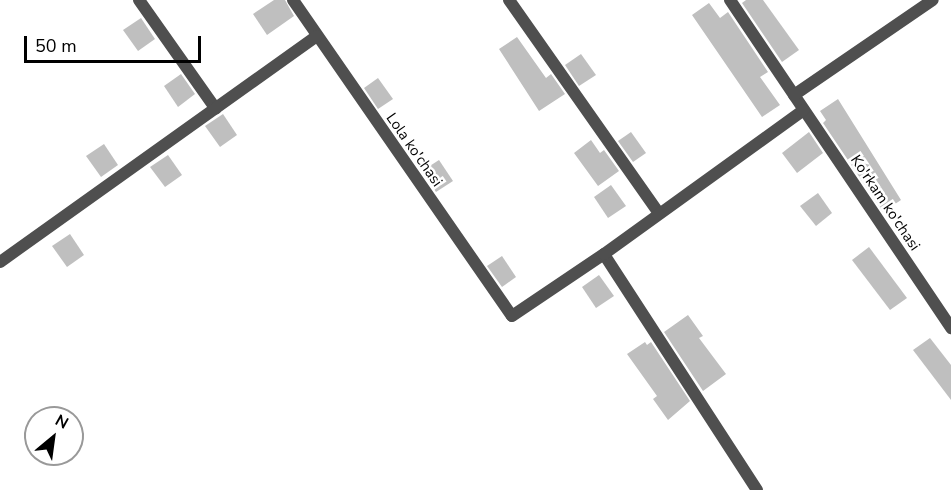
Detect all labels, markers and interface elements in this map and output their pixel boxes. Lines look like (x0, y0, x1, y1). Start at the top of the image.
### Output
scale bar (27, 24, 204, 62)
text: 50 m (35, 34, 77, 58)
street label: Lola ko'chasi (382, 110, 446, 190)
street label: Ko'rkam ko'chasi (846, 152, 924, 254)
north arrow (24, 406, 84, 466)
text: N (51, 409, 72, 435)

